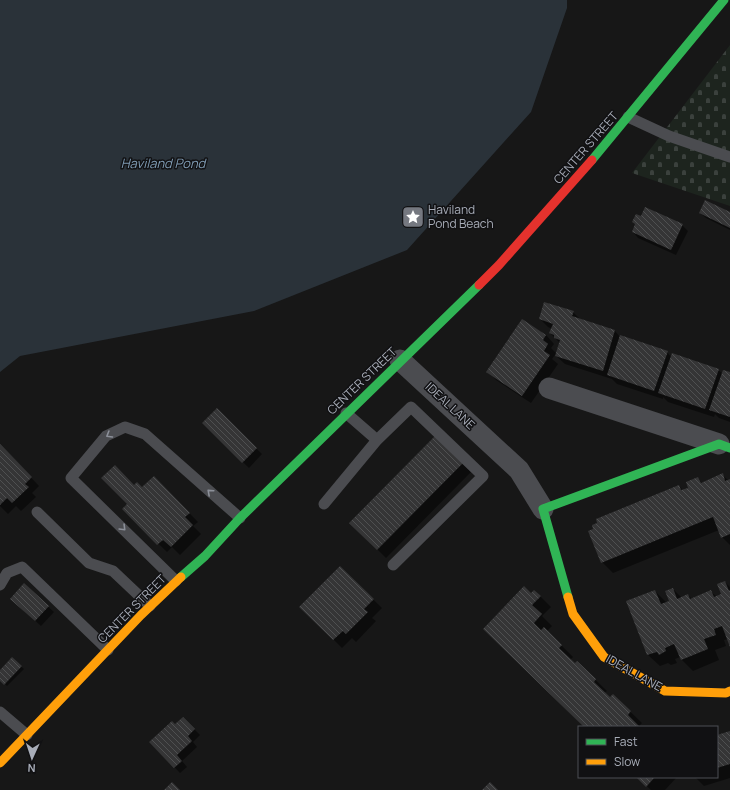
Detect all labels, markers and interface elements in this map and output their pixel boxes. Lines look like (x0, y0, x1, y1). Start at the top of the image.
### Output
street label: CENTER STREET (549, 107, 622, 187)
water label: Haviland Pond (121, 154, 208, 172)
place label: Haviland Pond Beach (428, 201, 494, 232)
place icon: Haviland Pond Beach (400, 204, 426, 230)
street label: CENTER STREET (323, 342, 401, 418)
street label: IDEAL LANE (422, 378, 479, 433)
one-way arrow (106, 430, 113, 437)
one-way arrow (208, 490, 215, 497)
one-way arrow (118, 523, 126, 531)
street label: CENTER STREET (94, 570, 170, 647)
street label: IDEAL LANE (603, 650, 666, 695)
legend (578, 726, 718, 778)
text: Fast (614, 733, 638, 750)
north arrow (12, 738, 52, 778)
text: Slow (614, 753, 640, 770)
text: N (27, 761, 36, 776)

